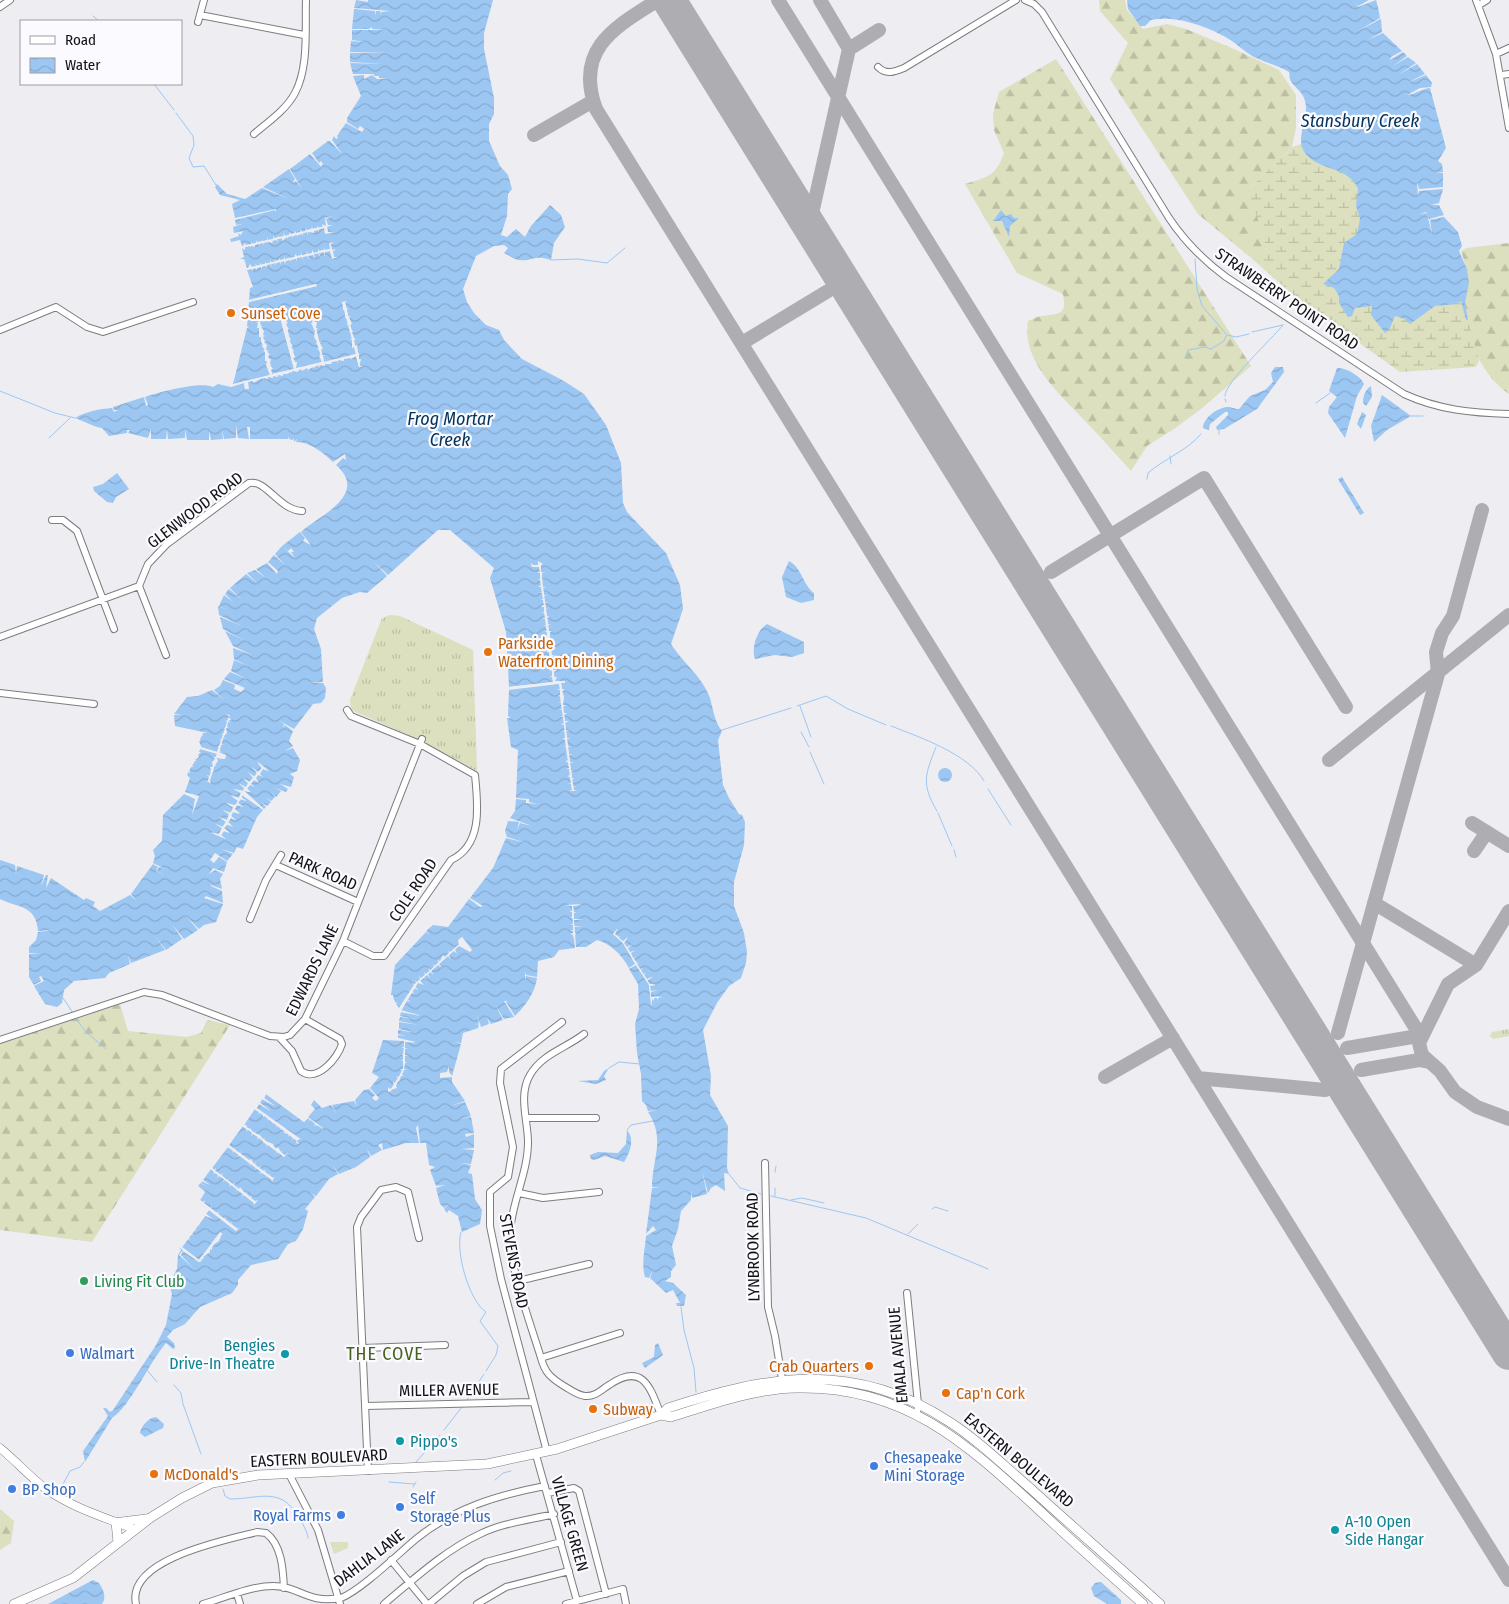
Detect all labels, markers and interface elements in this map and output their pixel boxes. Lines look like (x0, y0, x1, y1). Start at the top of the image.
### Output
legend (20, 20, 182, 85)
text: Road (65, 31, 96, 49)
text: Water (65, 56, 101, 74)
water label: Stansbury Creek (1300, 110, 1419, 132)
street label: STRAWBERRY POINT ROAD (1212, 244, 1362, 354)
place label: Sunset Cove (241, 304, 321, 323)
marker: Sunset Cove (225, 307, 237, 319)
water label: Frog Mortar Creek (407, 408, 493, 451)
street label: GLENWOOD ROAD (143, 468, 247, 552)
place label: Parkside Waterfront Dining (498, 634, 614, 671)
marker: Parkside Waterfront Dining (482, 646, 494, 658)
street label: PARK ROAD (286, 847, 360, 895)
street label: COLE ROAD (385, 855, 441, 925)
street label: EDWARDS LANE (282, 921, 342, 1019)
street label: LYNBROOK ROAD (743, 1192, 763, 1302)
street label: STEVENS ROAD (496, 1212, 532, 1310)
place label: Living Fit Club (94, 1272, 185, 1291)
marker: Living Fit Club (78, 1275, 90, 1287)
street label: EMALA AVENUE (884, 1306, 912, 1404)
place label: Bengies Drive-In Theatre (169, 1336, 275, 1373)
district label: THE COVE (346, 1343, 424, 1365)
place label: Walmart (80, 1344, 135, 1363)
marker: Walmart (64, 1347, 76, 1359)
marker: Bengies Drive-In Theatre (279, 1348, 291, 1360)
place label: Crab Quarters (769, 1357, 859, 1376)
marker: Crab Quarters (863, 1360, 875, 1372)
street label: MILLER AVENUE (399, 1380, 499, 1400)
place label: Cap'n Cork (956, 1384, 1025, 1403)
marker: Cap'n Cork (940, 1387, 952, 1399)
place label: Subway (603, 1400, 654, 1419)
marker: Subway (587, 1403, 599, 1415)
street label: EASTERN BOULEVARD (960, 1408, 1078, 1512)
place label: Pippo's (410, 1432, 458, 1451)
marker: Pippo's (394, 1435, 406, 1447)
street label: EASTERN BOULEVARD (250, 1445, 388, 1471)
place label: Chesapeake Mini Storage (884, 1448, 965, 1485)
marker: Chesapeake Mini Storage (868, 1460, 880, 1472)
place label: McDonald's (164, 1465, 239, 1484)
marker: McDonald's (148, 1468, 160, 1480)
street label: VILLAGE GREEN (547, 1474, 593, 1574)
place label: BP Shop (22, 1480, 76, 1499)
marker: BP Shop (6, 1483, 18, 1495)
place label: Self Storage Plus (410, 1489, 491, 1526)
marker: Self Storage Plus (394, 1501, 406, 1513)
place label: Royal Farms (253, 1506, 331, 1525)
marker: Royal Farms (335, 1509, 347, 1521)
place label: A-10 Open Side Hangar (1345, 1512, 1424, 1549)
marker: A-10 Open Side Hangar (1329, 1524, 1341, 1536)
street label: DAHLIA LANE (330, 1525, 408, 1591)

